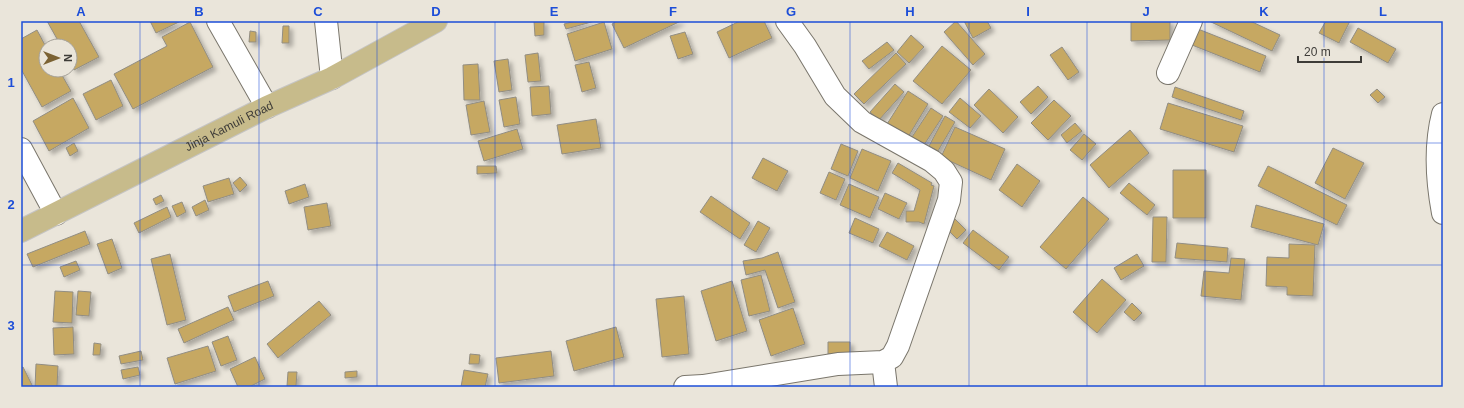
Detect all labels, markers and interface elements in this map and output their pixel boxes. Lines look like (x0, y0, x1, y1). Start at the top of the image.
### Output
text: A (76, 4, 86, 19)
text: B (194, 4, 204, 19)
text: C (313, 4, 323, 19)
text: D (431, 4, 441, 19)
text: E (550, 4, 559, 19)
text: F (669, 4, 677, 19)
text: G (786, 4, 796, 19)
text: H (905, 4, 915, 19)
text: I (1026, 4, 1030, 19)
text: J (1142, 4, 1150, 19)
text: K (1259, 4, 1269, 19)
text: L (1379, 4, 1387, 19)
north arrow (38, 38, 78, 78)
scale bar (1298, 38, 1361, 64)
text: 20 m (1304, 45, 1331, 59)
text: N (62, 54, 74, 62)
text: 1 (7, 75, 15, 90)
street label: Jinja Kamuli Road (183, 98, 275, 154)
text: 2 (7, 197, 15, 212)
text: 3 (7, 318, 15, 333)

